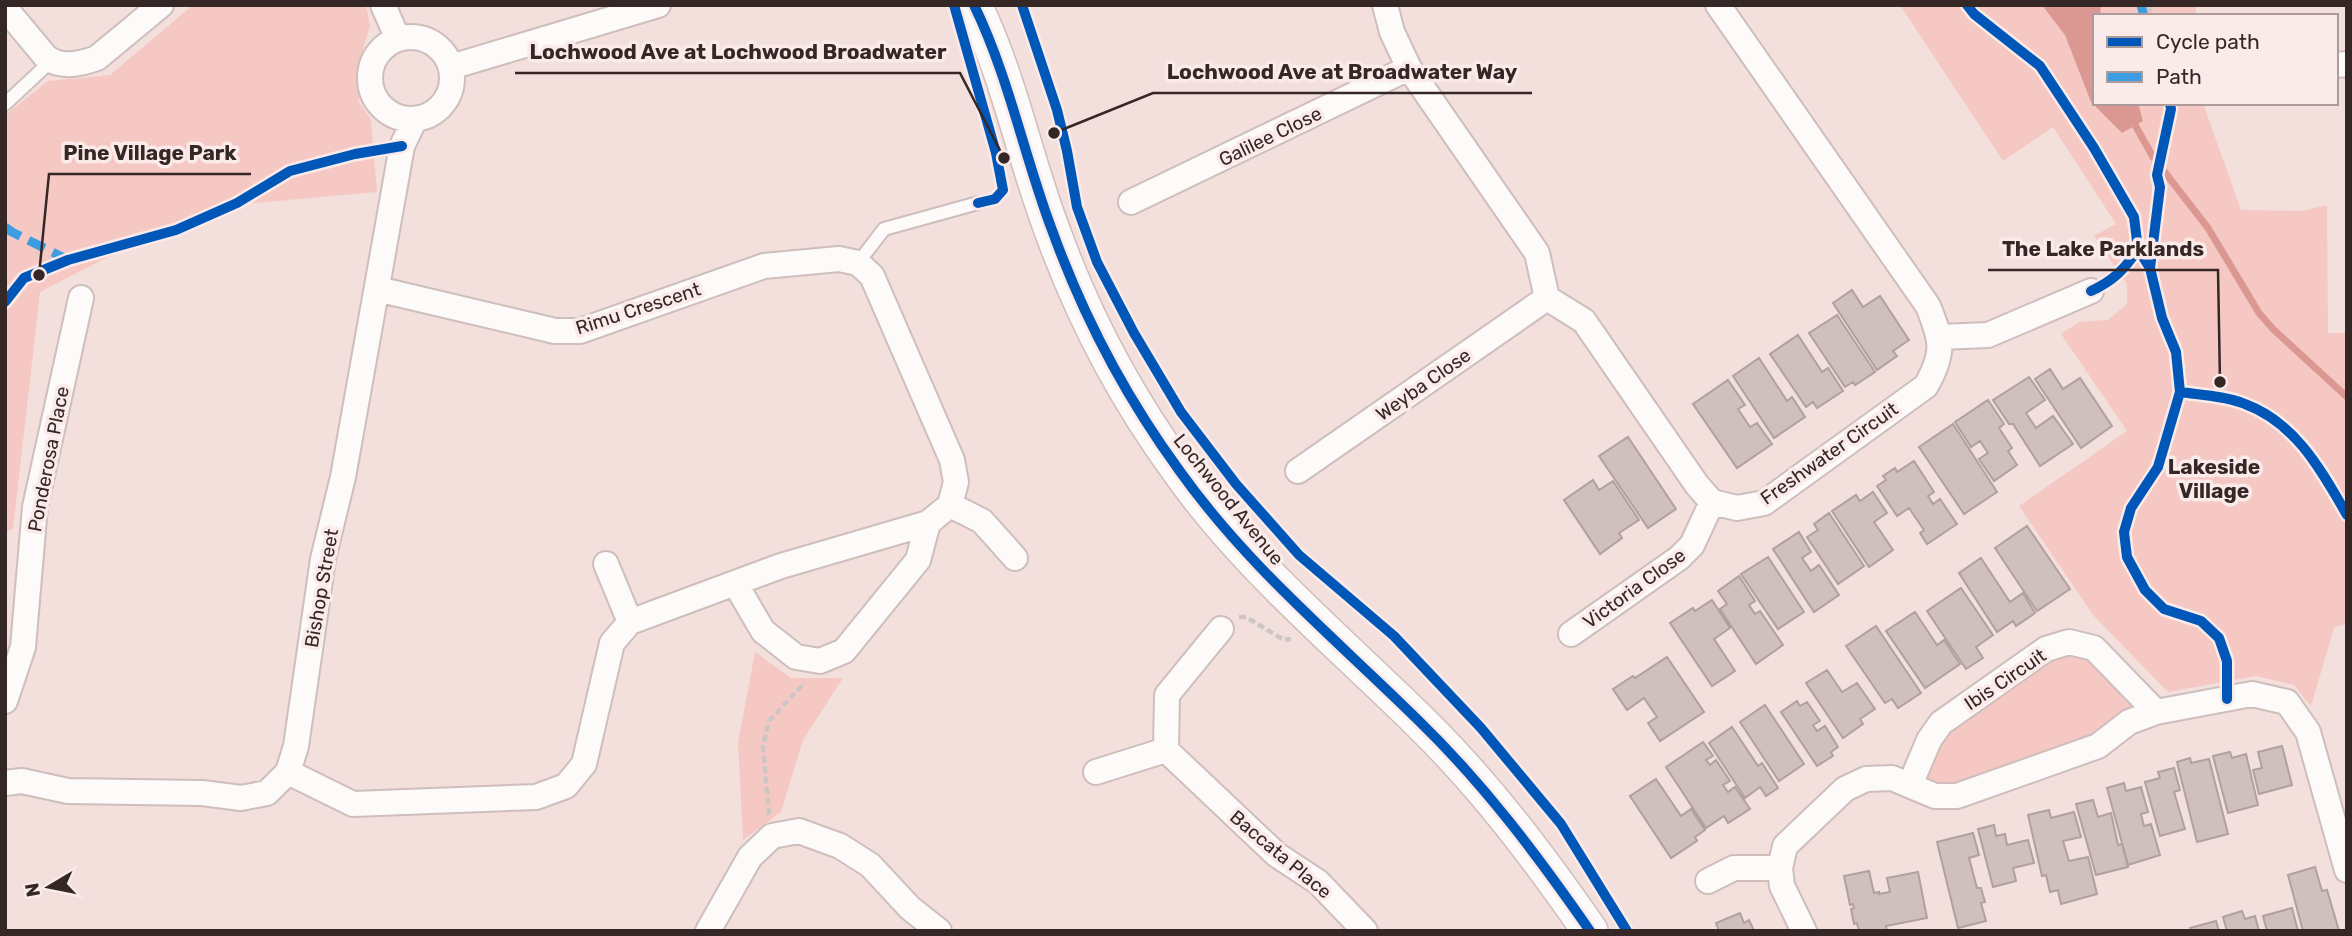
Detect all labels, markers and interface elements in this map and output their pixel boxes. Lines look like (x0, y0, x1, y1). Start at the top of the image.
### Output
legend (2093, 14, 2338, 105)
text: Cycle path (2156, 29, 2260, 54)
callout: Lochwood Ave at Lochwood Broadwater (515, 31, 960, 73)
text: Lochwood Ave at Lochwood Broadwater (530, 39, 947, 64)
callout: Lochwood Ave at Broadwater Way (1153, 51, 1532, 93)
text: Lochwood Ave at Broadwater Way (1167, 59, 1518, 84)
text: Path (2156, 64, 2202, 89)
street label: Galilee Close (1215, 102, 1325, 171)
callout: Pine Village Park (49, 132, 251, 174)
text: Pine Village Park (63, 140, 237, 165)
callout: The Lake Parklands (1988, 228, 2218, 270)
text: The Lake Parklands (2002, 236, 2204, 261)
street label: Rimu Crescent (573, 277, 704, 339)
street label: Weyba Close (1371, 343, 1475, 426)
street label: Ponderosa Place (23, 384, 74, 534)
street label: Freshwater Circuit (1756, 397, 1903, 510)
street label: Lochwood Avenue (1169, 429, 1289, 570)
district label: Lakeside Village (2168, 454, 2260, 503)
street label: Bishop Street (300, 526, 343, 649)
street label: Victoria Close (1578, 543, 1690, 633)
street label: Ibis Circuit (1960, 643, 2051, 715)
street label: Baccata Place (1225, 805, 1336, 904)
north arrow (14, 852, 84, 922)
text: N (20, 881, 45, 899)

